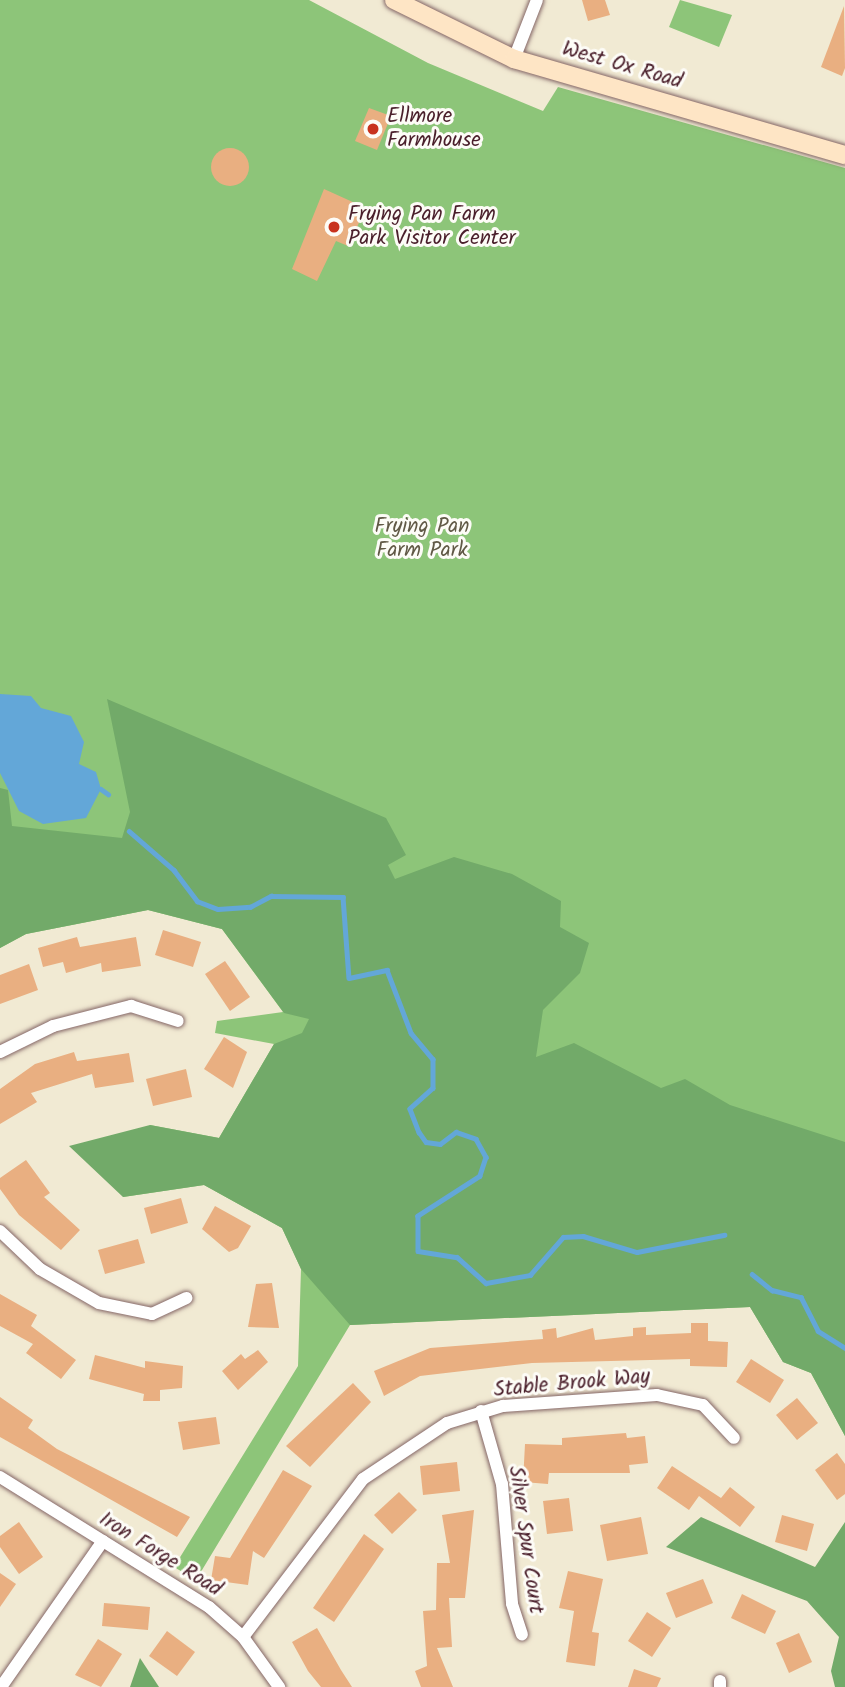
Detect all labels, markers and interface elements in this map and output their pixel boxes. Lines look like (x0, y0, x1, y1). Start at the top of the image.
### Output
street label: West Ox Road (559, 37, 685, 95)
place label: Ellmore Farmhouse (387, 104, 481, 154)
marker: Ellmore Farmhouse (365, 121, 381, 137)
place label: Frying Pan Farm Park Visitor Center (348, 202, 515, 252)
marker: Frying Pan Farm Park Visitor Center (326, 219, 342, 235)
park label: Frying Pan Farm Park (375, 514, 469, 564)
street label: Stable Brook Way (493, 1365, 651, 1403)
street label: Silver Spur Court (502, 1465, 548, 1615)
street label: Iron Forge Road (94, 1507, 226, 1603)

